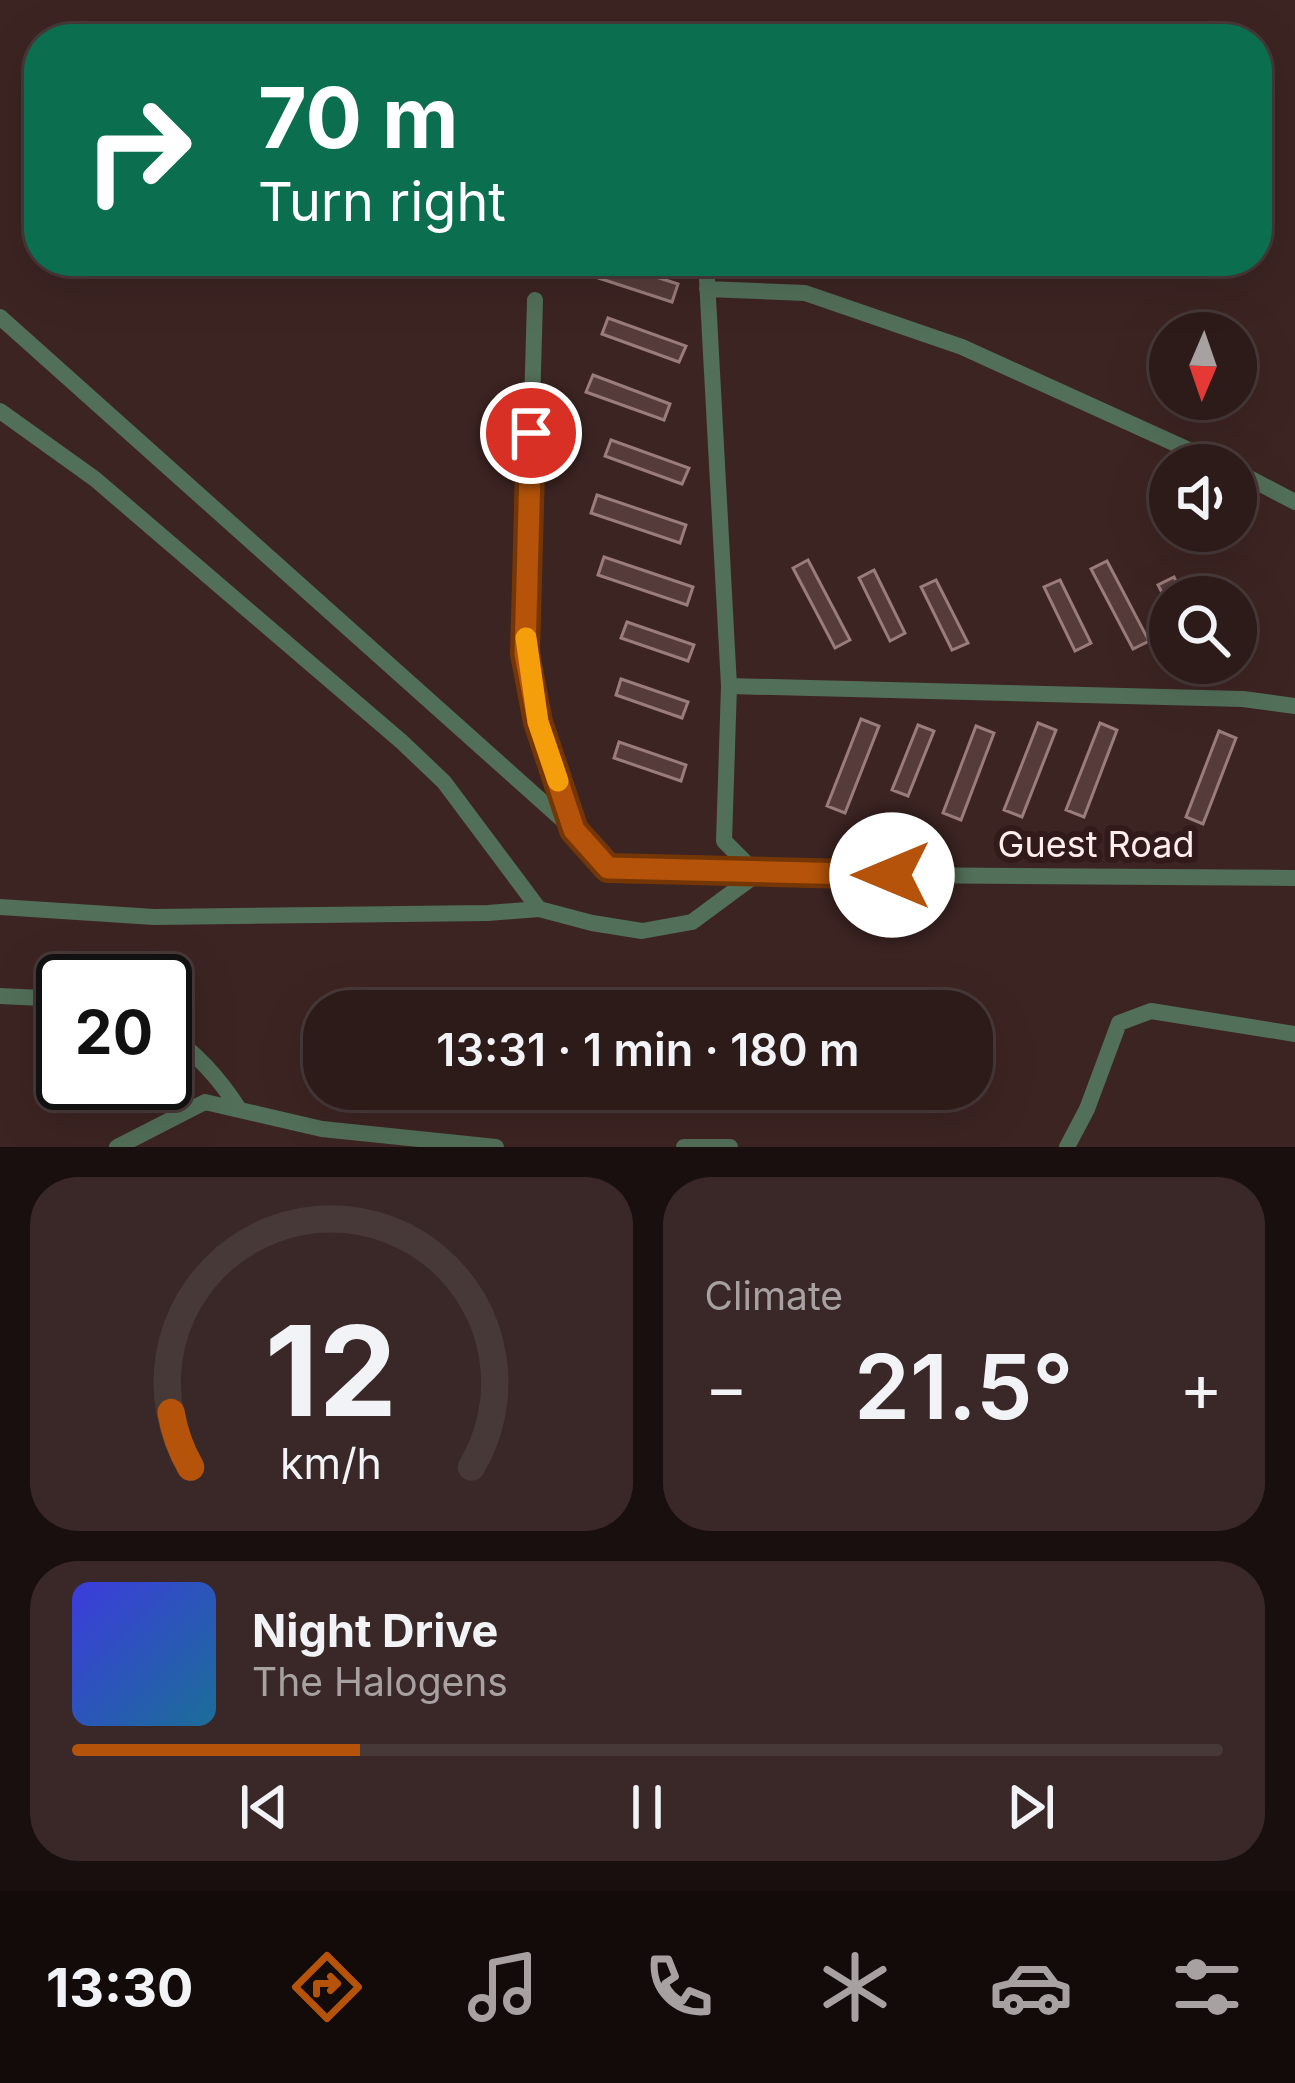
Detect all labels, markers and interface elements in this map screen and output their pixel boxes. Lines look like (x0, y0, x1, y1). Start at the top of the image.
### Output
text: 70 m (258, 67, 459, 168)
icon: right (60, 72, 216, 228)
text: Turn right (258, 169, 506, 234)
north arrow (1149, 312, 1257, 420)
map controls (1149, 312, 1257, 684)
pin (480, 382, 582, 484)
icon: arrive (498, 400, 564, 466)
button: sound (1149, 444, 1257, 552)
button: search (1149, 576, 1257, 684)
position arrow (829, 812, 955, 938)
street label: Guest Road (998, 822, 1194, 866)
speed limit sign: 20 (36, 954, 192, 1110)
text: 13:31 · 1 min · 180 m (436, 1022, 860, 1077)
text: Climate (705, 1272, 843, 1319)
text: 12 (265, 1295, 397, 1446)
text: 21.5° (854, 1332, 1074, 1441)
text: − (705, 1347, 748, 1427)
text: + (1179, 1347, 1223, 1427)
text: km/h (280, 1437, 382, 1489)
text: Night Drive (252, 1603, 498, 1658)
text: The Halogens (252, 1658, 508, 1705)
icon: previous (231, 1774, 297, 1840)
icon: pause (614, 1774, 680, 1840)
icon: next (998, 1774, 1064, 1840)
icon: directions (285, 1945, 369, 2029)
icon: music (461, 1945, 545, 2029)
icon: phone (637, 1945, 721, 2029)
icon: climate (813, 1945, 897, 2029)
icon: car (989, 1945, 1073, 2029)
icon: filters (1165, 1945, 1249, 2029)
text: 13:30 (46, 1955, 193, 2020)

